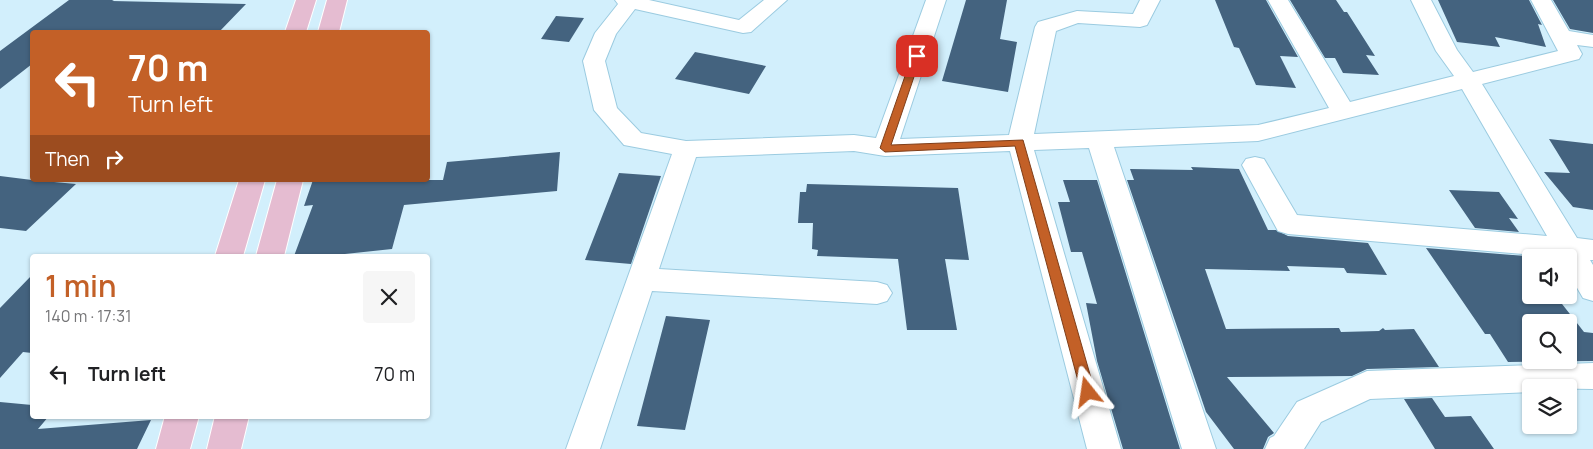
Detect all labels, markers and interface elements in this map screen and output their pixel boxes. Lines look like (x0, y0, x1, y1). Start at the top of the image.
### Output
pin (896, 35, 938, 77)
icon: arrive (903, 42, 931, 70)
text: 70 m (128, 44, 208, 92)
icon: left (45, 50, 110, 115)
text: Turn left (128, 89, 213, 119)
icon: right (100, 145, 128, 173)
text: Then (45, 146, 90, 172)
map controls (1522, 249, 1577, 434)
button: sound (1522, 249, 1577, 304)
text: 1 min (45, 265, 117, 306)
button: close (363, 271, 415, 323)
text: 140 m · 17:31 (45, 305, 131, 327)
button: search (1522, 314, 1577, 369)
icon: left (45, 360, 73, 388)
text: Turn left (88, 361, 166, 387)
text: 70 m (374, 361, 415, 387)
position arrow (1061, 365, 1113, 417)
button: layers (1522, 379, 1577, 434)

